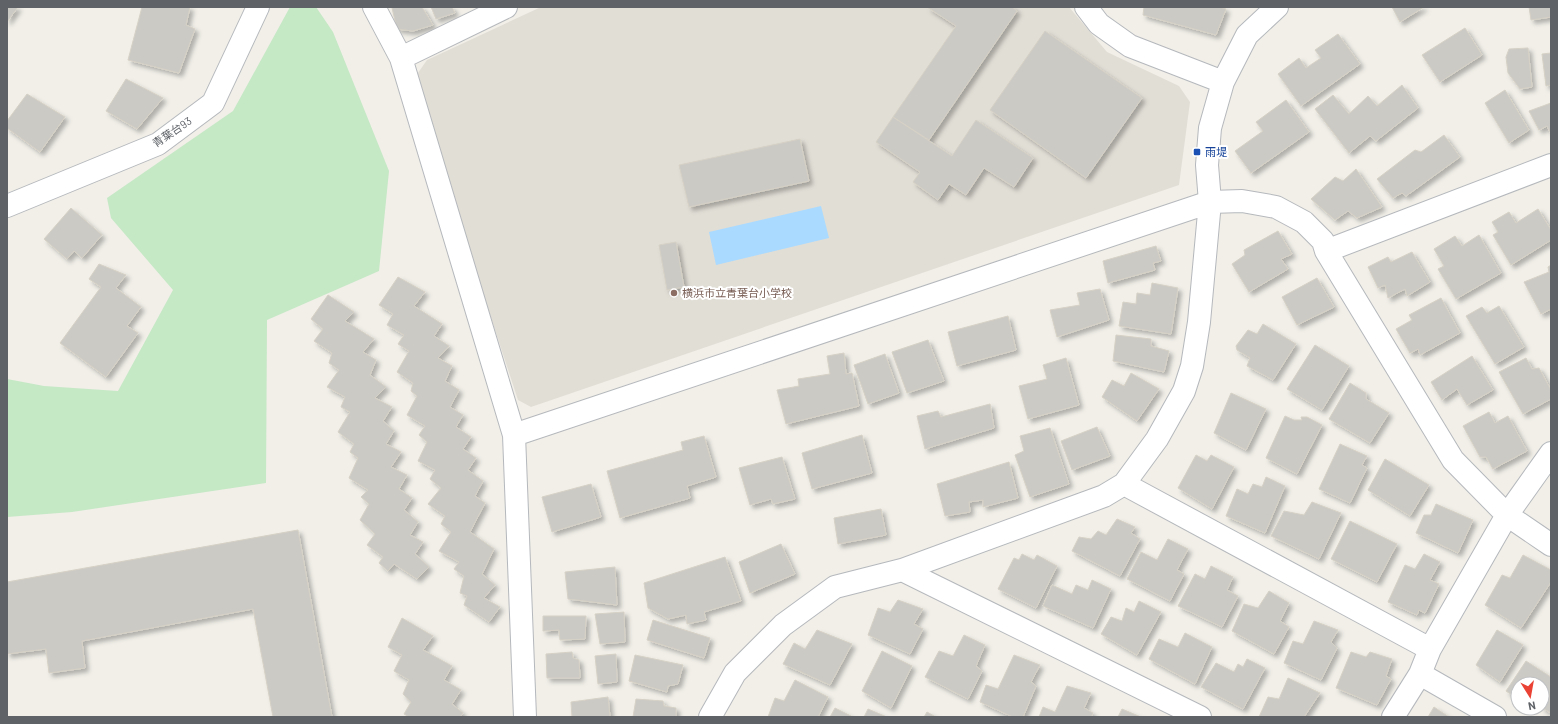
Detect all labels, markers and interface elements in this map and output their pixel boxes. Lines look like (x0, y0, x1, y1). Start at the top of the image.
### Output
street label: 青葉台93 (150, 114, 194, 149)
place label: 雨堤 (1205, 145, 1227, 158)
marker: 雨堤 (1192, 147, 1202, 157)
place label: 横浜市立青葉台小学校 (682, 286, 792, 299)
marker: 横浜市立青葉台小学校 (669, 288, 679, 298)
north arrow (1510, 676, 1550, 716)
text: N (1527, 699, 1537, 713)

